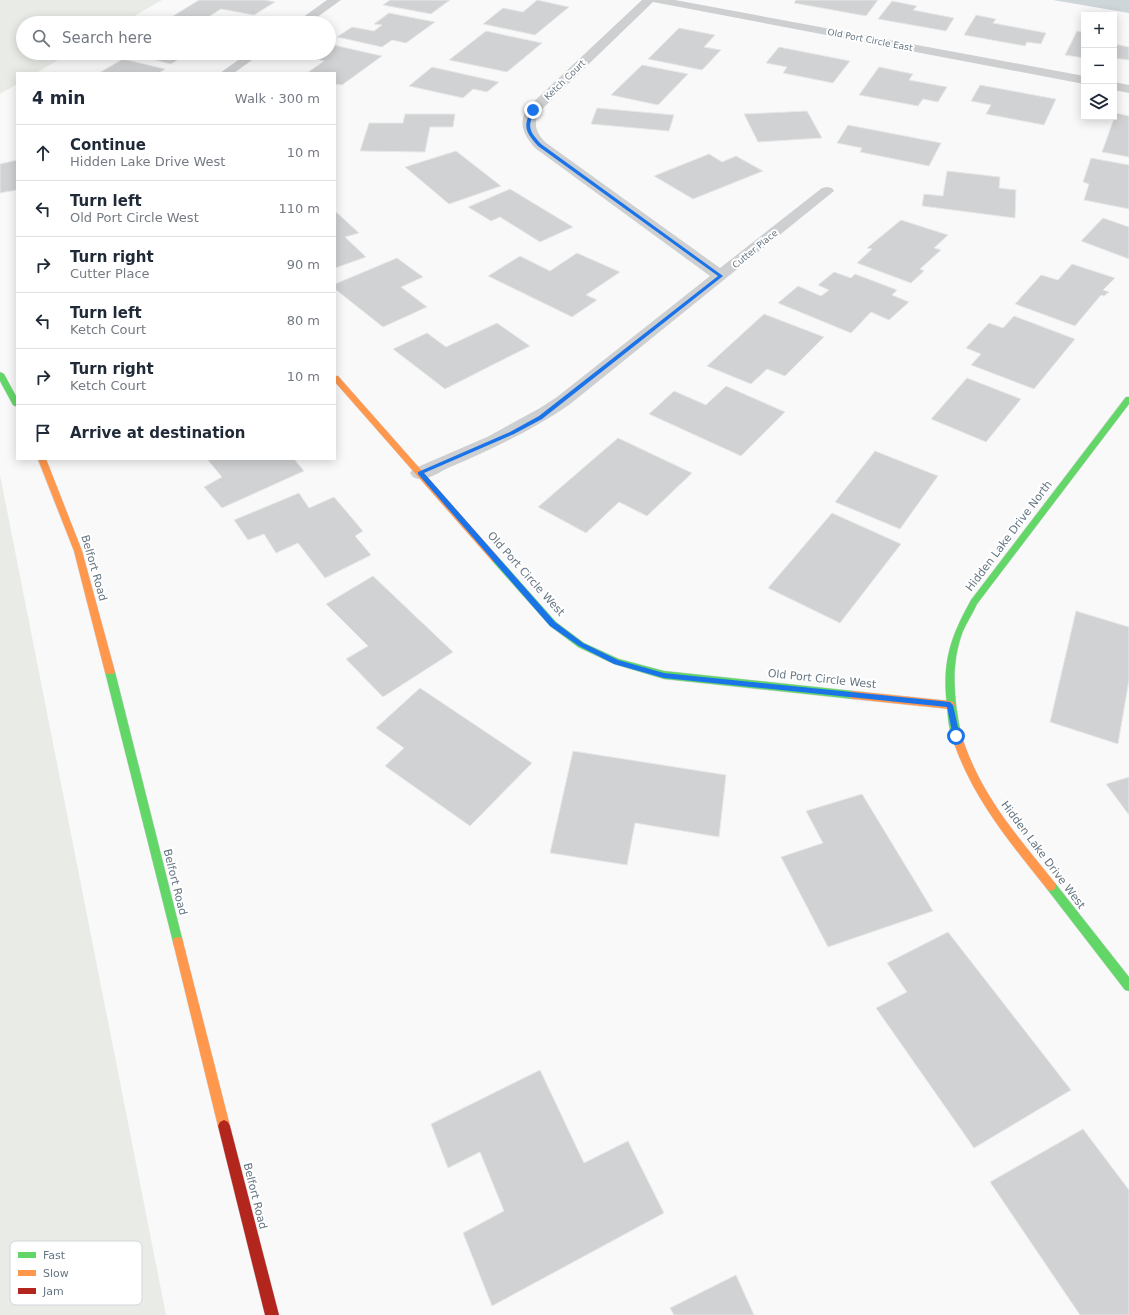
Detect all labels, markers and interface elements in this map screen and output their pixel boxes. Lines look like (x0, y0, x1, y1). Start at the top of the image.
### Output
map controls (1081, 12, 1117, 120)
button: + (1081, 12, 1117, 48)
search box (16, 16, 336, 60)
icon: search (30, 27, 52, 49)
street label: Old Port Circle East (827, 27, 914, 53)
text: Search here (62, 29, 152, 47)
button: − (1081, 48, 1117, 84)
street label: Ketch Court (543, 58, 588, 102)
button: layers (1081, 84, 1117, 120)
text: 4 min (32, 88, 85, 108)
text: Walk · 300 m (235, 91, 320, 106)
route end (524, 101, 542, 119)
text: Continue (70, 136, 146, 154)
icon: ahead (32, 142, 54, 164)
text: 10 m (287, 145, 320, 160)
text: Hidden Lake Drive West (70, 154, 225, 169)
text: Turn left (70, 192, 142, 210)
icon: left (32, 198, 54, 220)
text: 110 m (278, 201, 320, 216)
text: Old Port Circle West (70, 210, 199, 225)
street label: Cutter Place (730, 227, 780, 270)
text: Turn right (70, 248, 154, 266)
icon: right (32, 254, 54, 276)
text: 90 m (287, 257, 320, 272)
text: Cutter Place (70, 266, 150, 281)
text: Turn left (70, 304, 142, 322)
icon: left (32, 310, 54, 332)
text: 80 m (287, 313, 320, 328)
text: Ketch Court (70, 322, 146, 337)
text: Turn right (70, 360, 154, 378)
icon: right (32, 366, 54, 388)
text: 10 m (287, 369, 320, 384)
text: Ketch Court (70, 378, 146, 393)
icon: arrive (32, 422, 54, 444)
text: Arrive at destination (70, 424, 245, 442)
street label: Hidden Lake Drive North (963, 478, 1055, 594)
street label: Old Port Circle West (485, 529, 568, 619)
street label: Belfort Road (78, 534, 110, 602)
street label: Old Port Circle West (767, 667, 878, 691)
route start (947, 727, 965, 745)
street label: Hidden Lake Drive West (998, 799, 1088, 912)
street label: Belfort Road (160, 847, 190, 917)
street label: Belfort Road (240, 1161, 270, 1231)
legend (10, 1241, 142, 1305)
text: Fast (43, 1249, 66, 1262)
text: Slow (43, 1267, 69, 1280)
text: Jam (42, 1285, 64, 1298)

